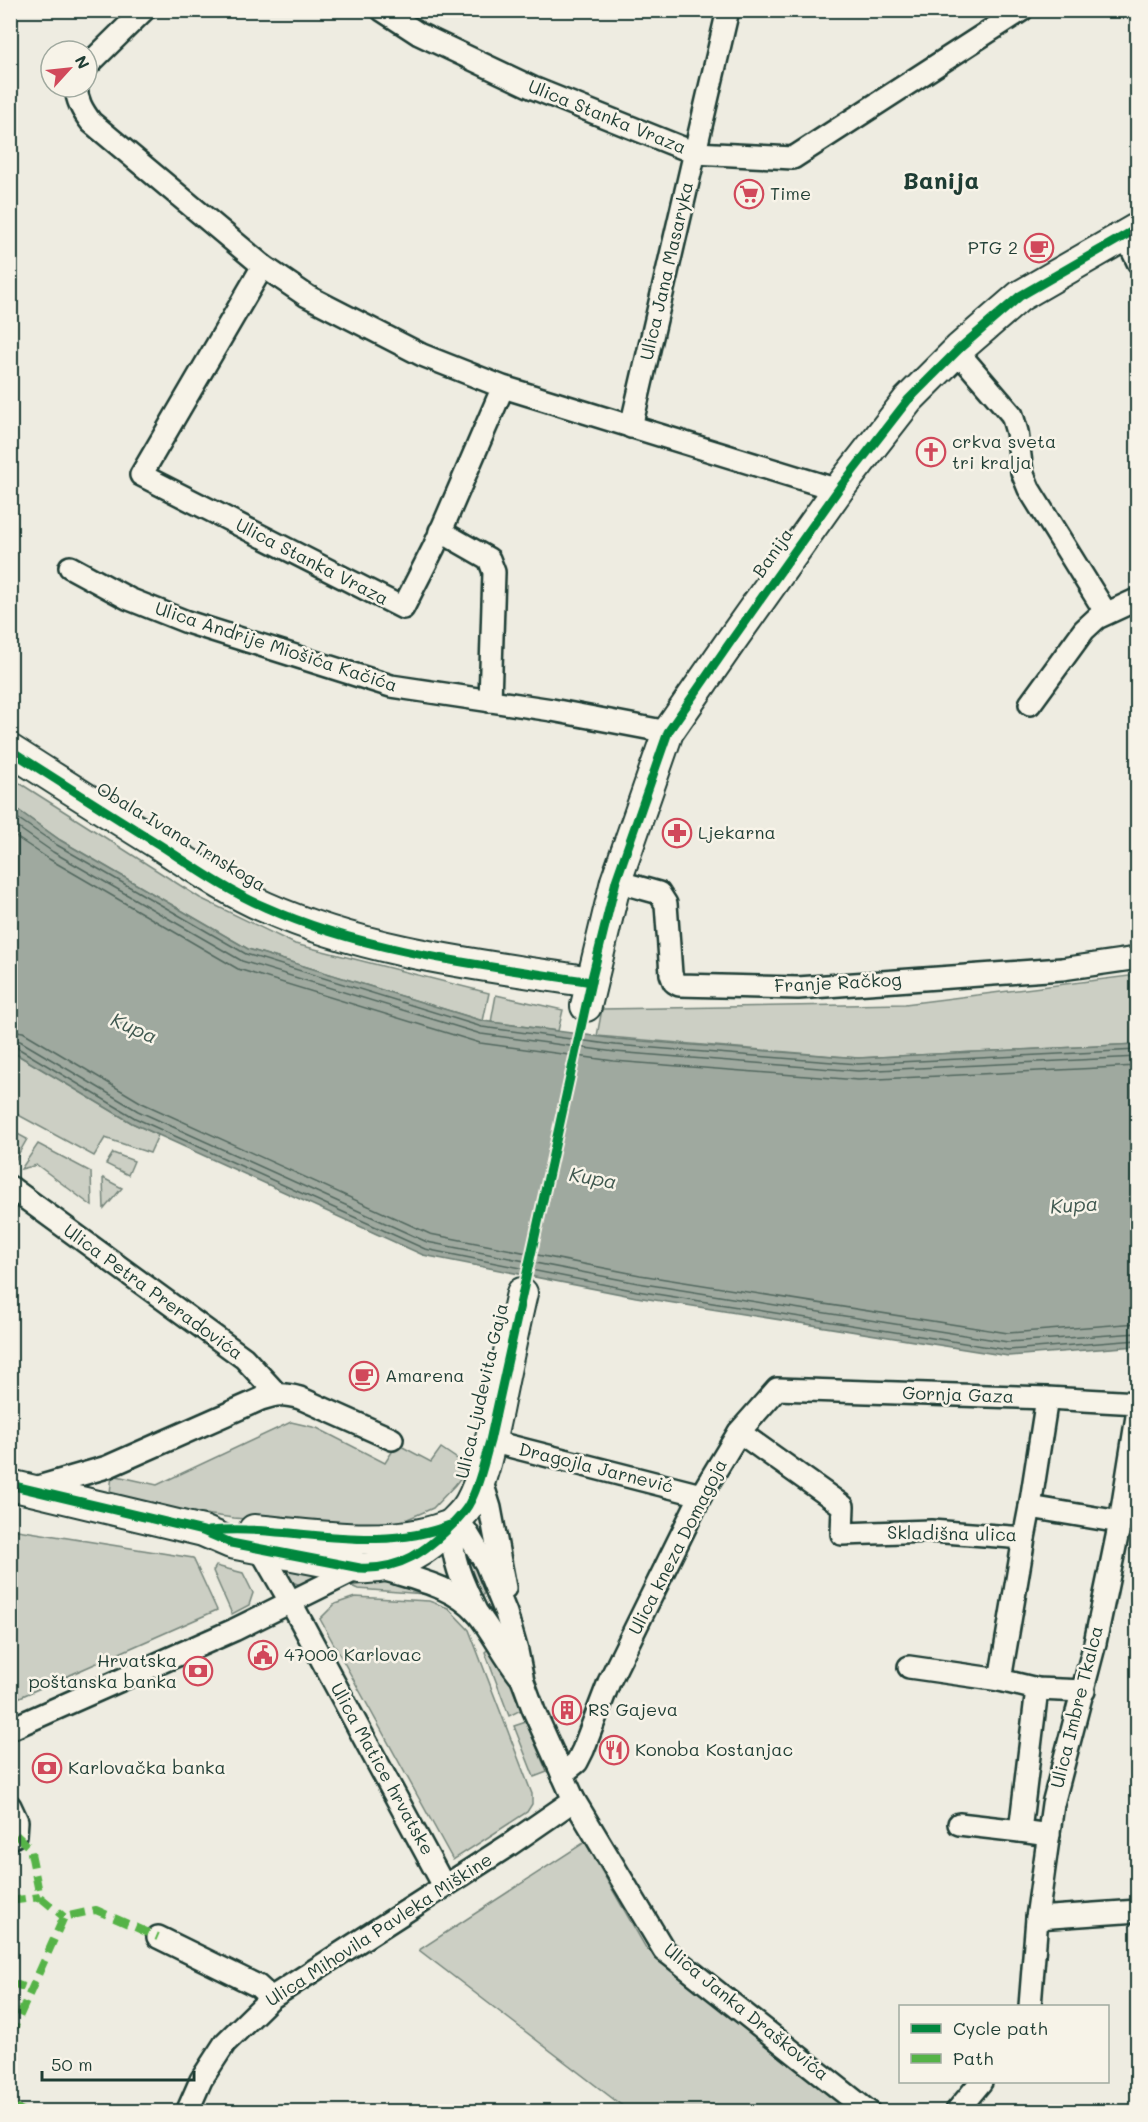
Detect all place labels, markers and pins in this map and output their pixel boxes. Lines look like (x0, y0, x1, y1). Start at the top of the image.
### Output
supermarket icon: Time (733, 178, 765, 210)
place label: Time (770, 181, 811, 205)
cafe icon: PTG 2 (1023, 232, 1055, 264)
place label: PTG 2 (968, 235, 1018, 259)
place label: crkva sveta tri kralja (952, 429, 1056, 474)
church icon: crkva sveta tri kralja (915, 436, 947, 468)
pharmacy icon: Ljekarna (661, 817, 693, 849)
place label: Ljekarna (698, 820, 776, 844)
cafe icon: Amarena (348, 1360, 380, 1392)
place label: Amarena (385, 1363, 464, 1387)
public building icon: 47000 Karlovac (247, 1639, 279, 1671)
place label: 47000 Karlovac (284, 1642, 421, 1666)
place label: Hrvatska poštanska banka (29, 1648, 177, 1693)
bank icon: Hrvatska poštanska banka (182, 1655, 214, 1687)
building icon: RS Gajeva (551, 1694, 583, 1726)
place label: RS Gajeva (588, 1697, 678, 1721)
restaurant icon: Konoba Kostanjac (598, 1734, 630, 1766)
place label: Konoba Kostanjac (635, 1737, 793, 1761)
bank icon: Karlovačka banka (31, 1752, 63, 1784)
place label: Karlovačka banka (68, 1755, 226, 1779)

